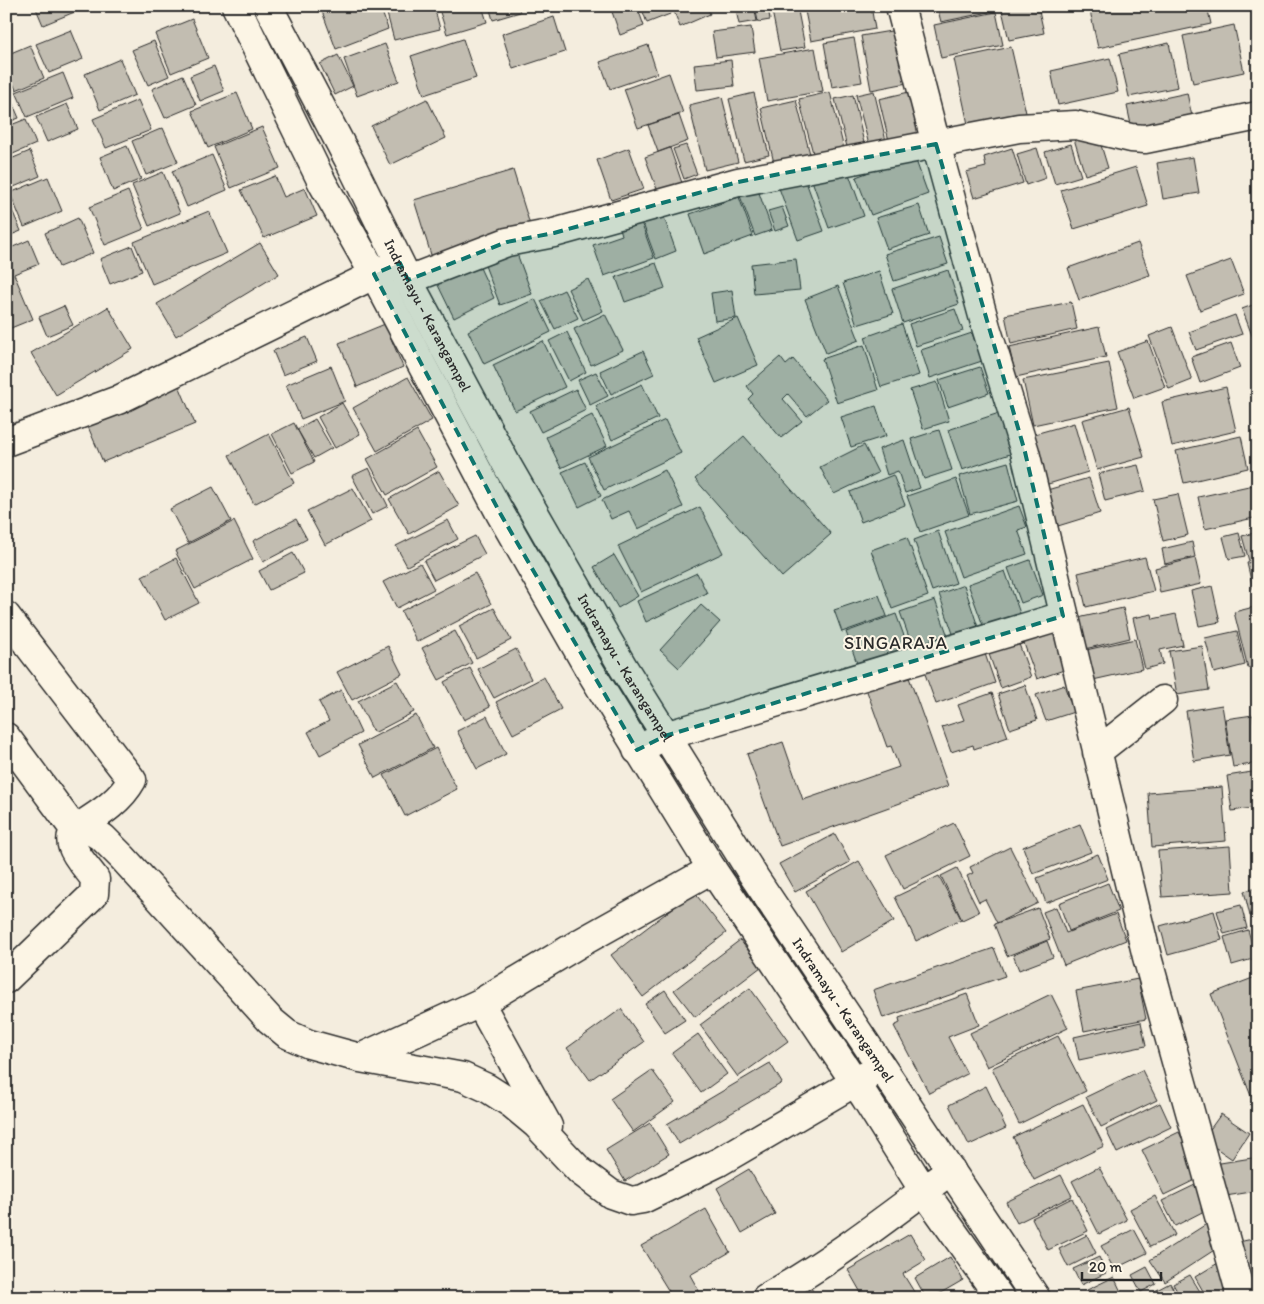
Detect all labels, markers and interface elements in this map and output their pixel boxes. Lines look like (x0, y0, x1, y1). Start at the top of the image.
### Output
street label: Indramayu - Karangampel (380, 236, 475, 395)
street label: Indramayu - Karangampel (574, 590, 677, 746)
district label: SINGARAJA (844, 632, 948, 654)
street label: Indramayu - Karangampel (789, 934, 898, 1086)
scale bar (1082, 1249, 1160, 1281)
text: 20 m (1089, 1258, 1123, 1276)

